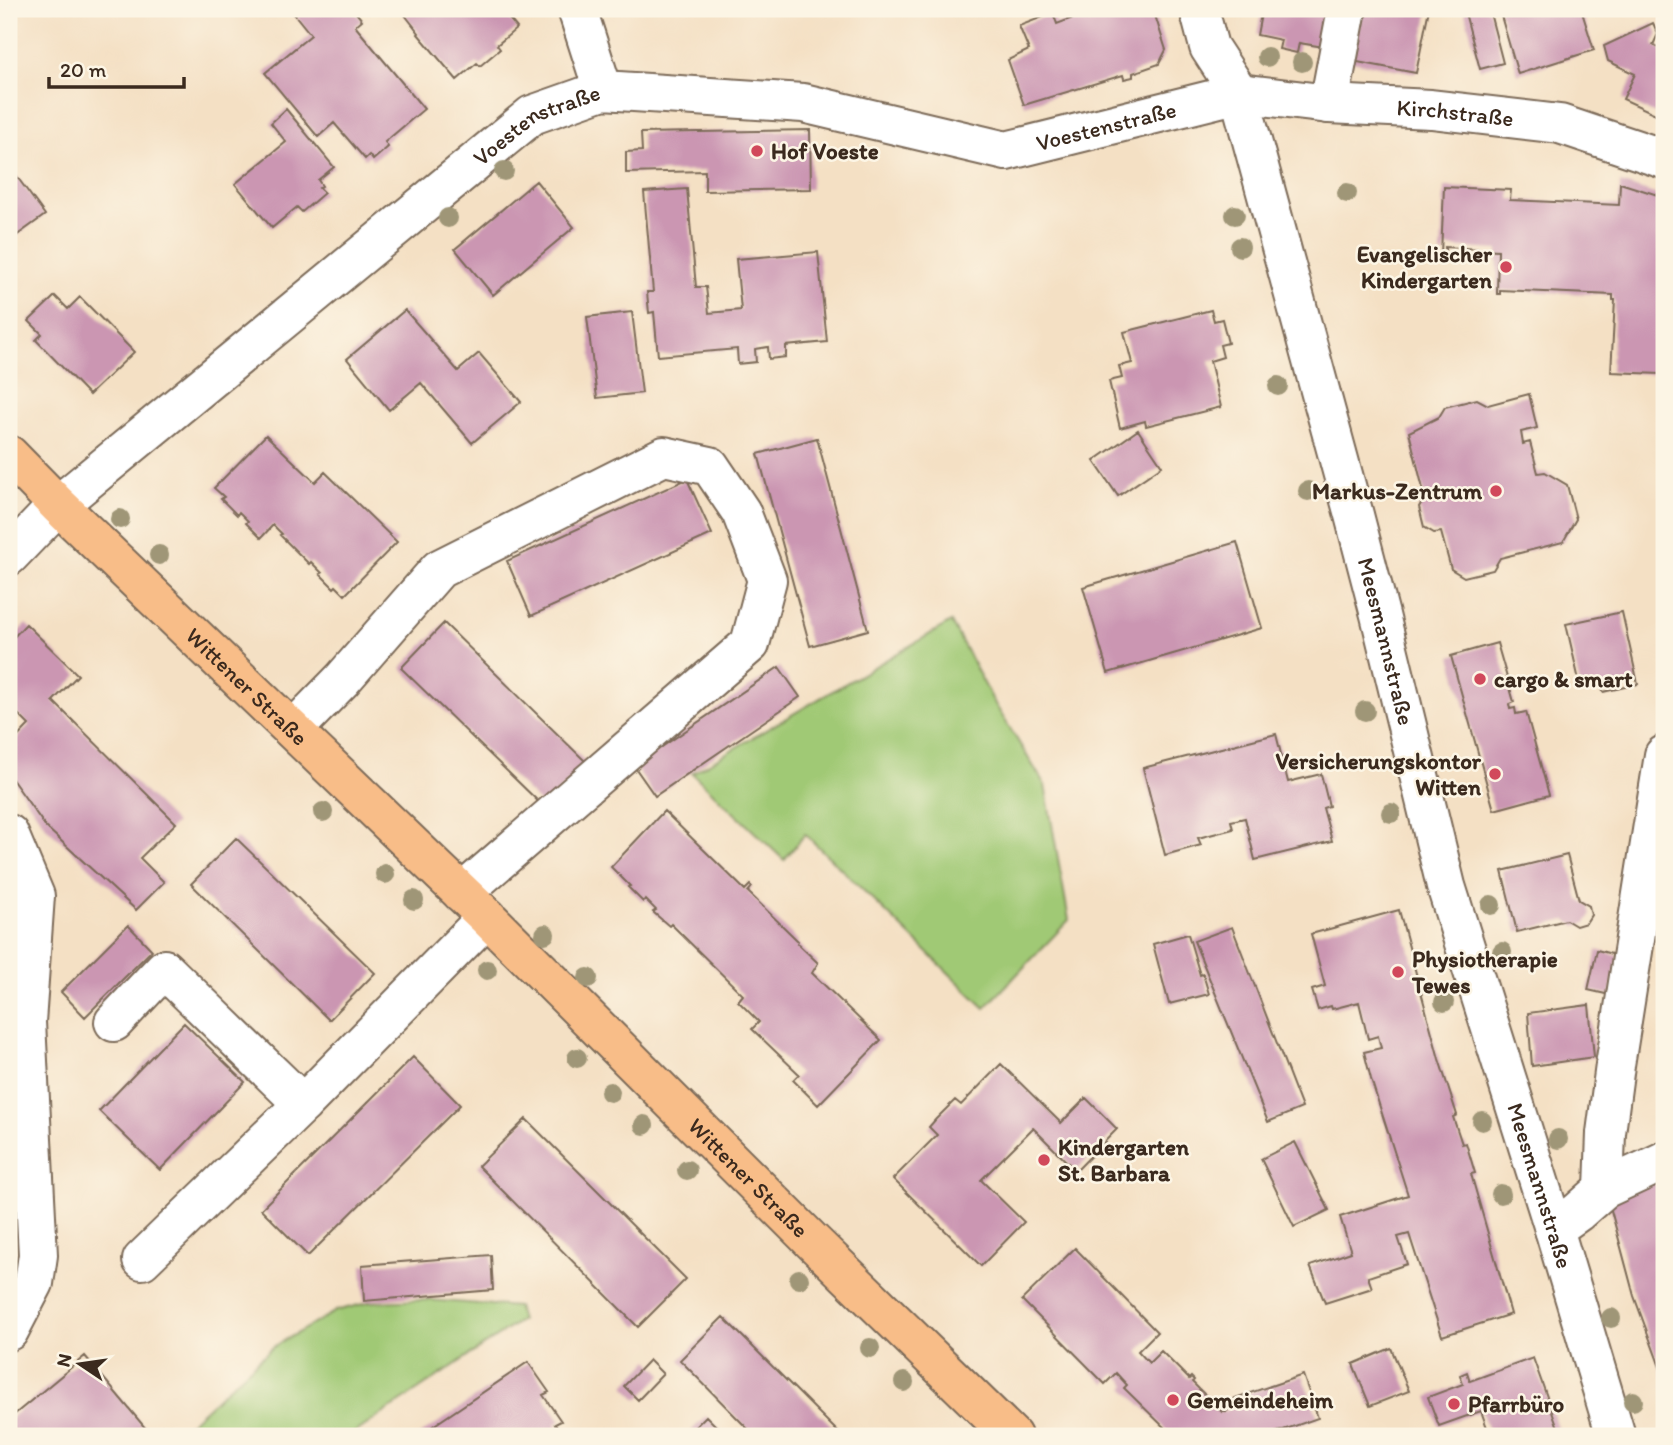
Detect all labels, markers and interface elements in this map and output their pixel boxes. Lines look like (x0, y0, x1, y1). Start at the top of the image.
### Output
scale bar (49, 46, 184, 90)
text: 20 m (60, 57, 107, 82)
street label: Voestenstraße (467, 78, 604, 172)
street label: Kirchstraße (1396, 93, 1515, 132)
street label: Voestenstraße (1033, 95, 1179, 157)
place label: Hof Voeste (771, 137, 879, 165)
marker: Hof Voeste (749, 143, 765, 159)
place label: Evangelischer Kindergarten (1357, 240, 1493, 294)
marker: Evangelischer Kindergarten (1498, 259, 1514, 275)
place label: Markus-Zentrum (1312, 477, 1483, 505)
marker: Markus-Zentrum (1488, 483, 1504, 499)
street label: Meesmannstraße (1352, 555, 1420, 728)
street label: Wittener Straße (180, 621, 314, 752)
place label: cargo & smart (1494, 665, 1633, 693)
marker: cargo & smart (1472, 671, 1488, 687)
place label: Versicherungskontor Witten (1275, 747, 1482, 801)
marker: Versicherungskontor Witten (1487, 766, 1503, 782)
place label: Physiotherapie Tewes (1411, 945, 1558, 999)
marker: Physiotherapie Tewes (1390, 964, 1406, 980)
street label: Meesmannstraße (1501, 1099, 1579, 1272)
street label: Wittener Straße (682, 1112, 815, 1244)
place label: Kindergarten St. Barbara (1058, 1133, 1190, 1187)
marker: Kindergarten St. Barbara (1036, 1152, 1052, 1168)
north arrow (46, 1330, 116, 1400)
text: N (51, 1351, 77, 1369)
place label: Gemeindeheim (1187, 1386, 1334, 1414)
place label: Pfarrbüro (1468, 1390, 1564, 1418)
marker: Gemeindeheim (1165, 1392, 1181, 1408)
marker: Pfarrbüro (1446, 1396, 1462, 1412)

